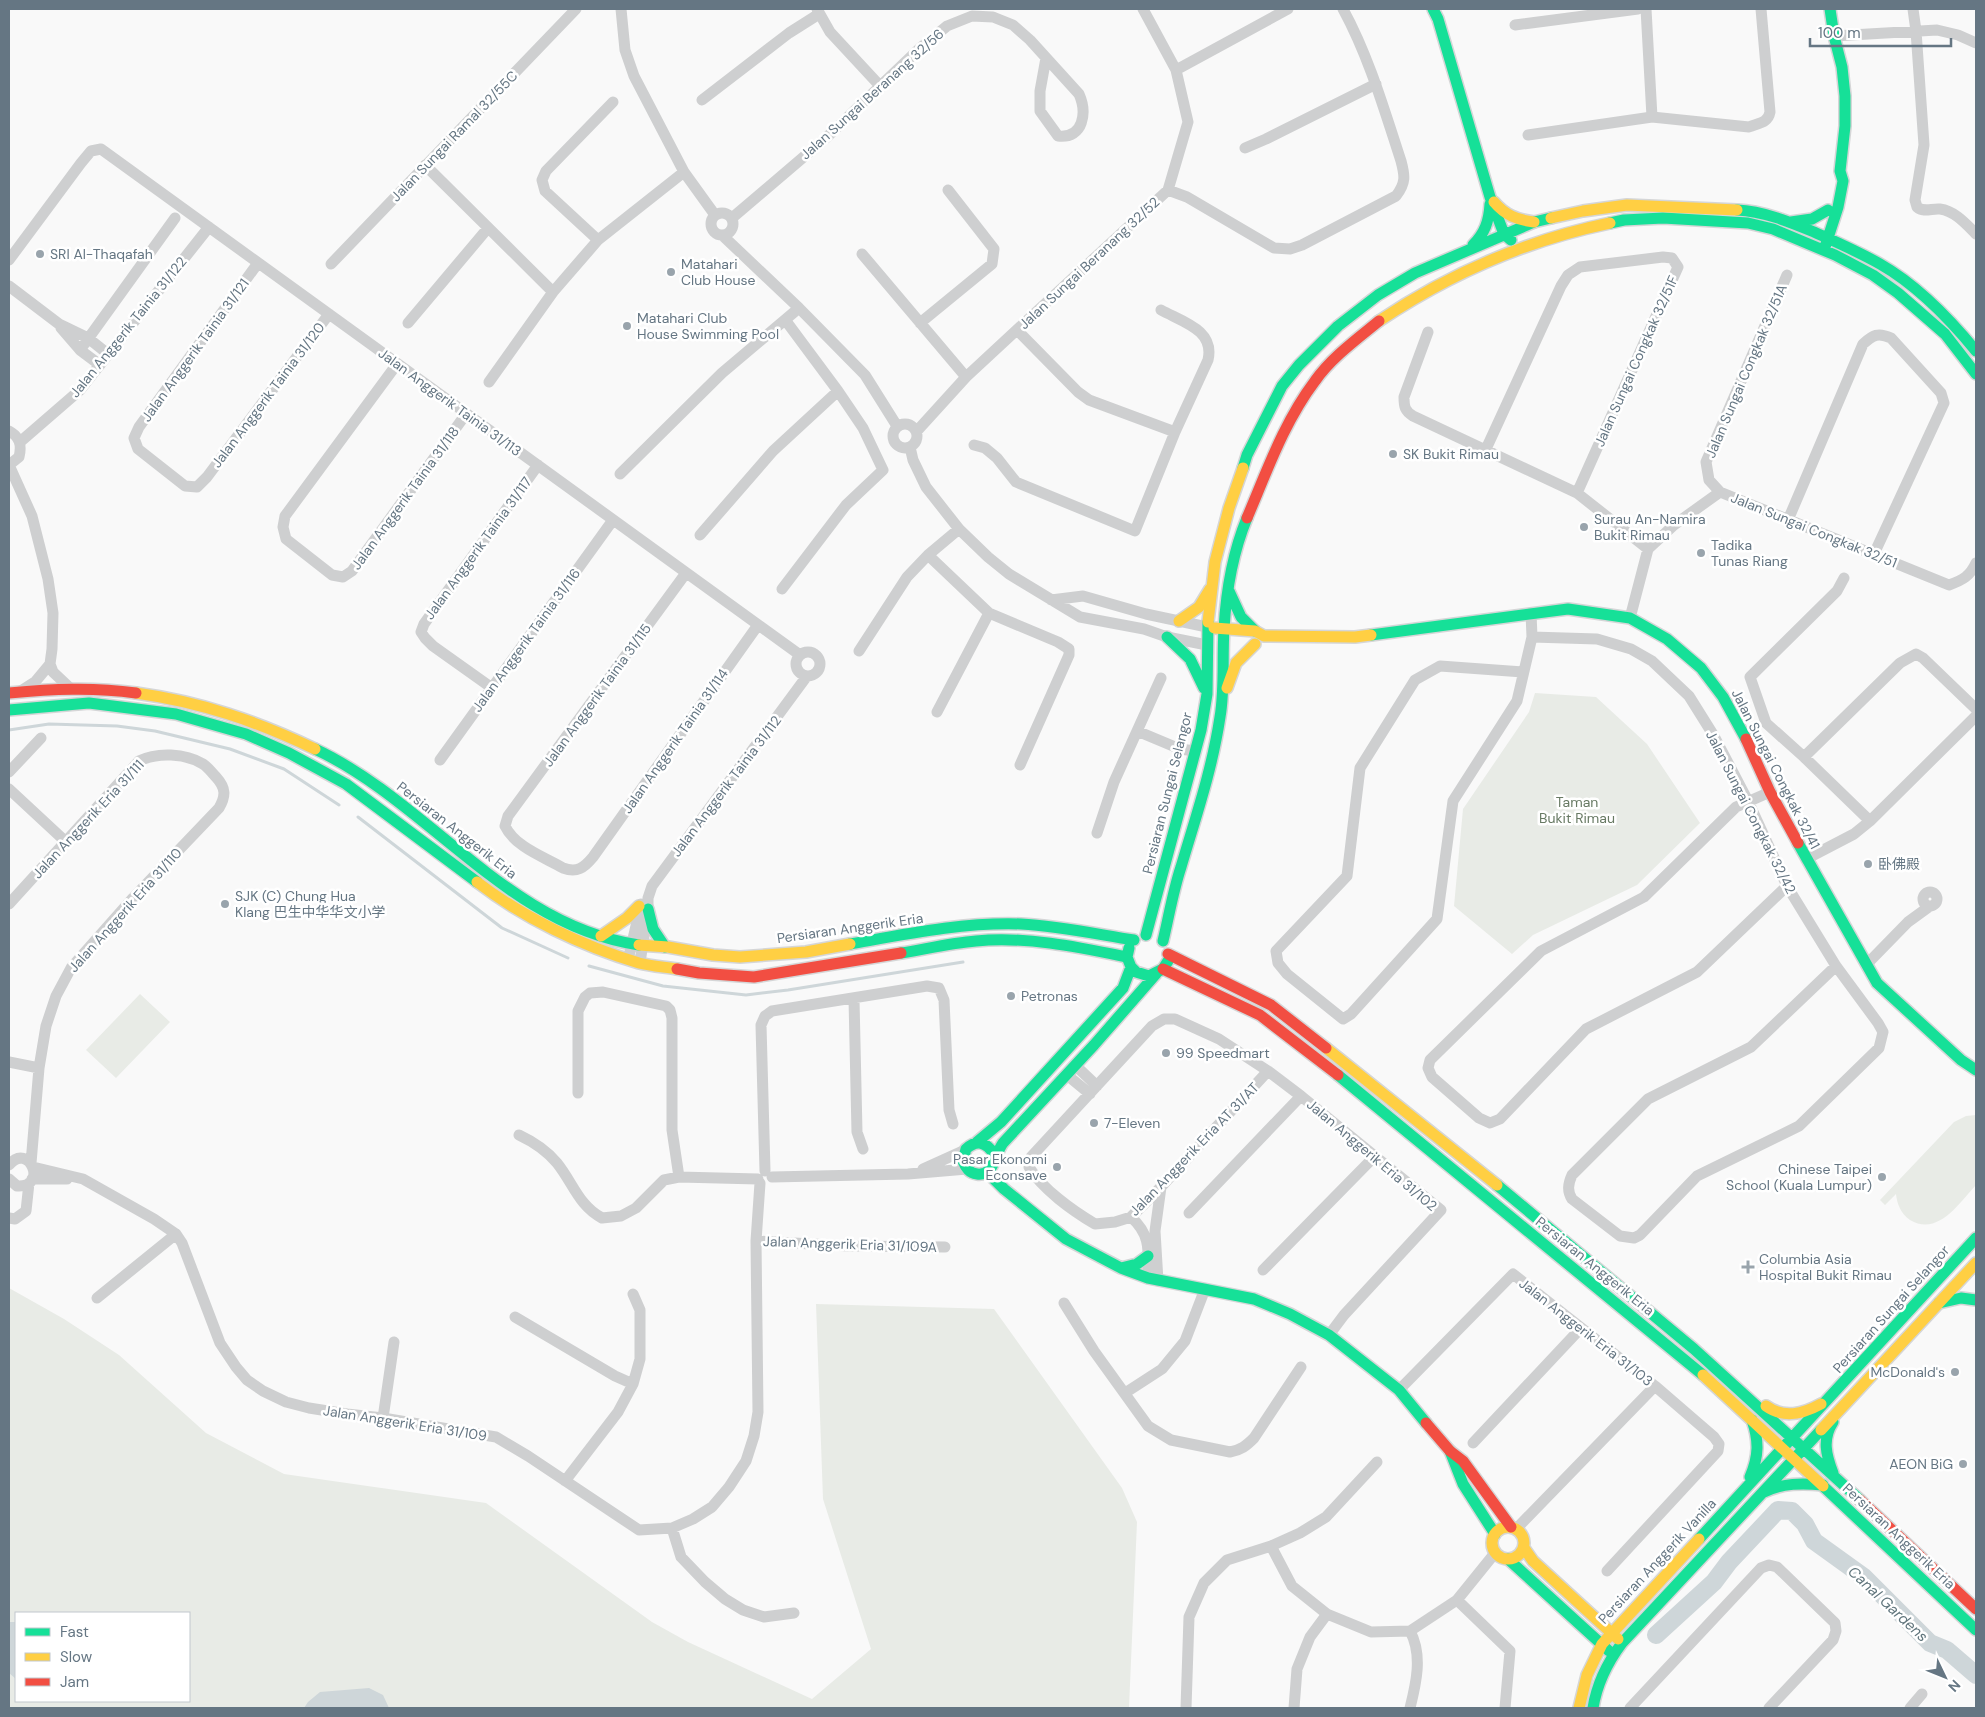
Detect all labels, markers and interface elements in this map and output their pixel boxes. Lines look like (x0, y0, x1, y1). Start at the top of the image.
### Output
scale bar (1810, 15, 1951, 47)
text: 100 m (1818, 23, 1861, 43)
street label: Jalan Sungai Beranang 32/56 (796, 25, 948, 163)
street label: Jalan Sungai Ramal 32/55C (387, 67, 521, 205)
street label: Jalan Sungai Beranang 32/52 (1015, 193, 1163, 333)
place label: SRI Al-Thaqafah (50, 245, 153, 263)
marker: SRI Al-Thaqafah (34, 248, 46, 260)
street label: Jalan Anggerik Tainia 31/122 (66, 253, 190, 401)
place label: Matahari Club House (681, 255, 756, 289)
marker: Matahari Club House (665, 266, 677, 278)
street label: Jalan Sungai Congkak 32/51F (1590, 272, 1682, 449)
street label: Jalan Anggerik Tainia 31/121 (137, 275, 253, 425)
street label: Jalan Sungai Congkak 32/51A (1701, 281, 1791, 461)
place label: Matahari Club House Swimming Pool (637, 309, 779, 343)
street label: Jalan Anggerik Tainia 31/120 (207, 319, 329, 471)
marker: Matahari Club House Swimming Pool (621, 320, 633, 332)
street label: Jalan Anggerik Tainia 31/113 (375, 344, 525, 460)
street label: Jalan Anggerik Tainia 31/118 (347, 423, 463, 573)
place label: SK Bukit Rimau (1403, 445, 1499, 463)
marker: SK Bukit Rimau (1387, 448, 1399, 460)
street label: Jalan Anggerik Tainia 31/117 (420, 473, 536, 623)
street label: Jalan Sungai Congkak 32/51 (1728, 488, 1900, 572)
place label: Surau An-Namira Bukit Rimau (1594, 510, 1706, 544)
marker: Surau An-Namira Bukit Rimau (1578, 521, 1590, 533)
place label: Tadika Tunas Riang (1711, 536, 1788, 570)
marker: Tadika Tunas Riang (1695, 547, 1707, 559)
street label: Jalan Anggerik Tainia 31/116 (468, 565, 584, 715)
street label: Jalan Anggerik Tainia 31/115 (539, 620, 655, 770)
street label: Jalan Anggerik Tainia 31/114 (618, 665, 732, 817)
street label: Jalan Sungai Congkak 32/41 (1728, 686, 1824, 852)
street label: Persiaran Sungai Selangor (1138, 710, 1196, 876)
street label: Jalan Anggerik Tainia 31/112 (667, 712, 785, 860)
street label: Jalan Sungai Congkak 32/42 (1702, 727, 1800, 897)
street label: Jalan Anggerik Eria 31/111 (28, 756, 148, 882)
street label: Persiaran Anggerik Eria (393, 778, 521, 882)
park label: Taman Bukit Rimau (1539, 793, 1615, 827)
street label: Jalan Anggerik Eria 31/110 (64, 844, 186, 976)
place label: 卧佛殿 (1878, 855, 1920, 873)
marker: 卧佛殿 (1862, 858, 1874, 870)
place label: SJK (C) Chung Hua Klang 巴生中华华文小学 (235, 887, 386, 921)
marker: SJK (C) Chung Hua Klang 巴生中华华文小学 (219, 898, 231, 910)
street label: Persiaran Anggerik Eria (776, 909, 924, 947)
place label: Petronas (1021, 987, 1078, 1005)
marker: Petronas (1005, 990, 1017, 1002)
place label: 99 Speedmart (1176, 1044, 1270, 1062)
marker: 99 Speedmart (1160, 1047, 1172, 1059)
street label: Jalan Anggerik Eria AT 31/AT (1126, 1078, 1263, 1219)
street label: Jalan Anggerik Eria 31/102 (1303, 1095, 1441, 1215)
place label: 7-Eleven (1104, 1114, 1160, 1132)
marker: 7-Eleven (1088, 1117, 1100, 1129)
place label: Pasar Ekonomi Econsave (953, 1150, 1047, 1184)
place label: Chinese Taipei School (Kuala Lumpur) (1726, 1160, 1872, 1194)
marker: Pasar Ekonomi Econsave (1051, 1161, 1063, 1173)
marker: Chinese Taipei School (Kuala Lumpur) (1876, 1171, 1888, 1183)
street label: Persiaran Anggerik Eria (1532, 1213, 1658, 1319)
street label: Jalan Anggerik Eria 31/109A (763, 1232, 937, 1256)
street label: Persiaran Sungai Selangor (1829, 1241, 1953, 1377)
place label: Columbia Asia Hospital Bukit Rimau (1759, 1250, 1892, 1284)
marker: Columbia Asia Hospital Bukit Rimau (1741, 1260, 1755, 1274)
street label: Jalan Anggerik Eria 31/103 (1515, 1274, 1657, 1390)
place label: McDonald's (1870, 1363, 1945, 1381)
marker: McDonald's (1949, 1366, 1961, 1378)
street label: Jalan Anggerik Eria 31/109 (322, 1401, 488, 1445)
place label: AEON BiG (1889, 1455, 1953, 1473)
marker: AEON BiG (1957, 1458, 1969, 1470)
street label: Persiaran Anggerik Eria (1839, 1479, 1959, 1593)
street label: Persiaran Anggerik Vanilla (1594, 1495, 1720, 1627)
water label: Canal Gardens (1844, 1562, 1932, 1646)
legend (15, 1612, 190, 1702)
text: Fast (60, 1622, 89, 1642)
text: Slow (60, 1647, 93, 1667)
north arrow (1920, 1652, 1970, 1702)
text: Jam (60, 1672, 89, 1692)
text: N (1944, 1676, 1965, 1696)

